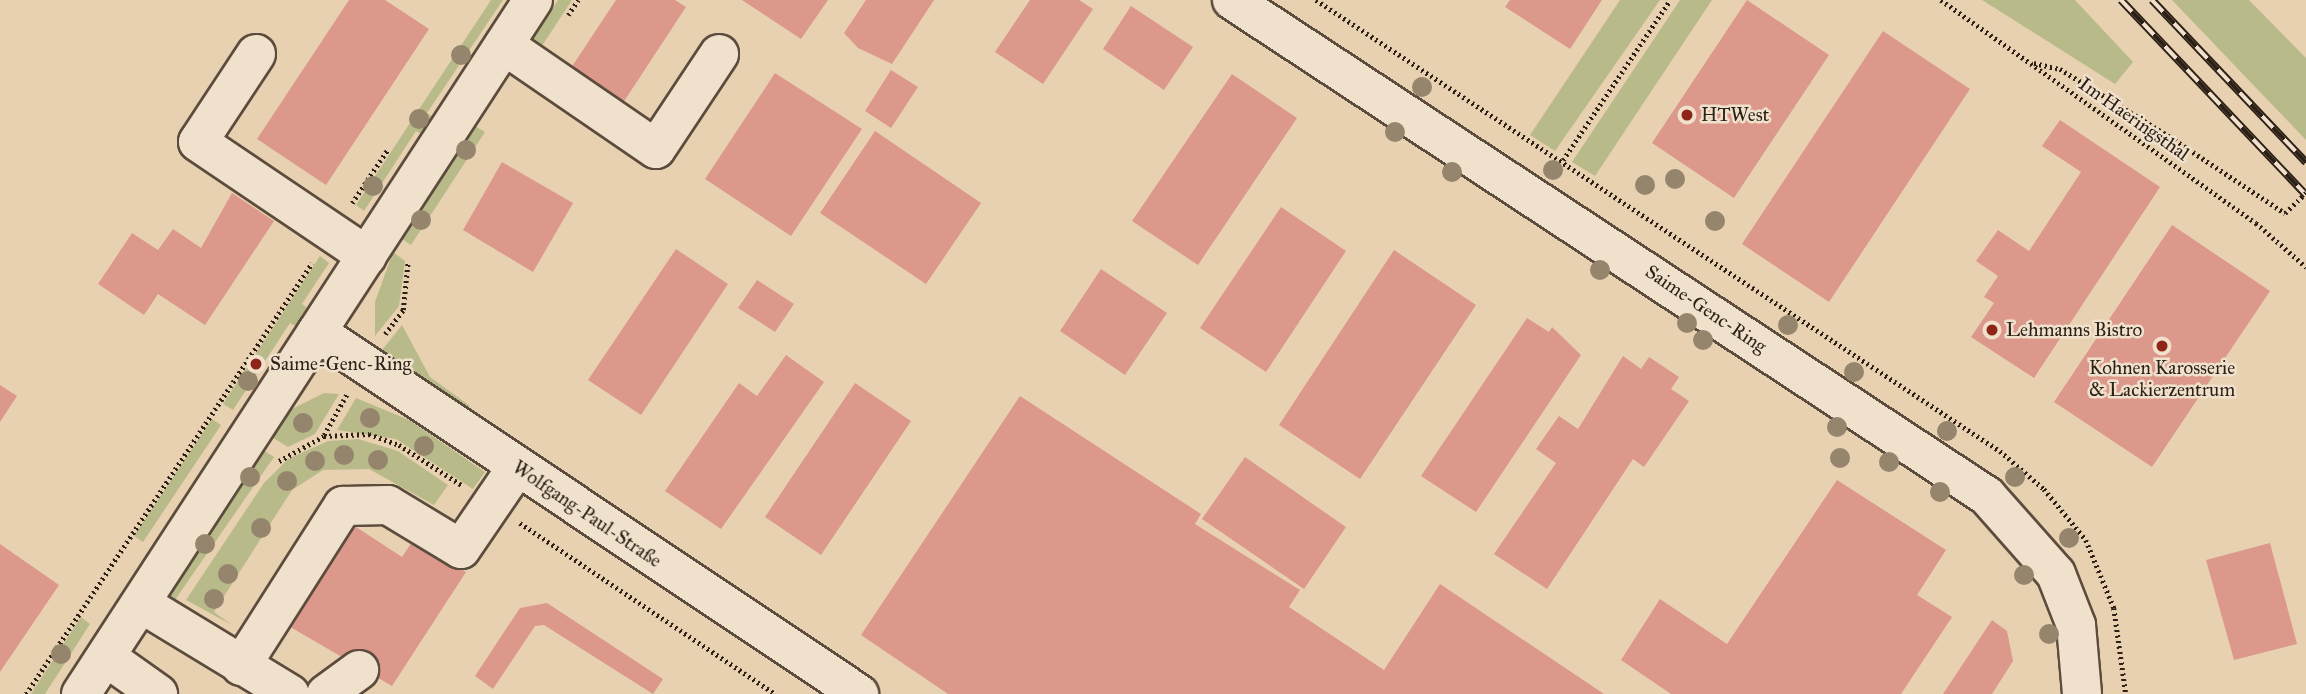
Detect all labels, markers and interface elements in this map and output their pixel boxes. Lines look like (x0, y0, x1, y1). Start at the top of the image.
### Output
street label: Im Haeringsthal (2074, 73, 2194, 165)
place label: HTWest (1701, 104, 1769, 126)
marker: HTWest (1679, 107, 1695, 123)
street label: Saime-Genc-Ring (1641, 260, 1771, 358)
place label: Lehmanns Bistro (2006, 319, 2142, 341)
marker: Lehmanns Bistro (1984, 322, 2000, 338)
marker: Kohnen Karosserie & Lackierzentrum (2154, 338, 2170, 354)
place label: Saime-Genc-Ring (270, 353, 411, 375)
marker: Saime-Genc-Ring (248, 356, 264, 372)
place label: Kohnen Karosserie & Lackierzentrum (2089, 357, 2235, 401)
street label: Wolfgang-Paul-Straße (508, 456, 666, 572)

